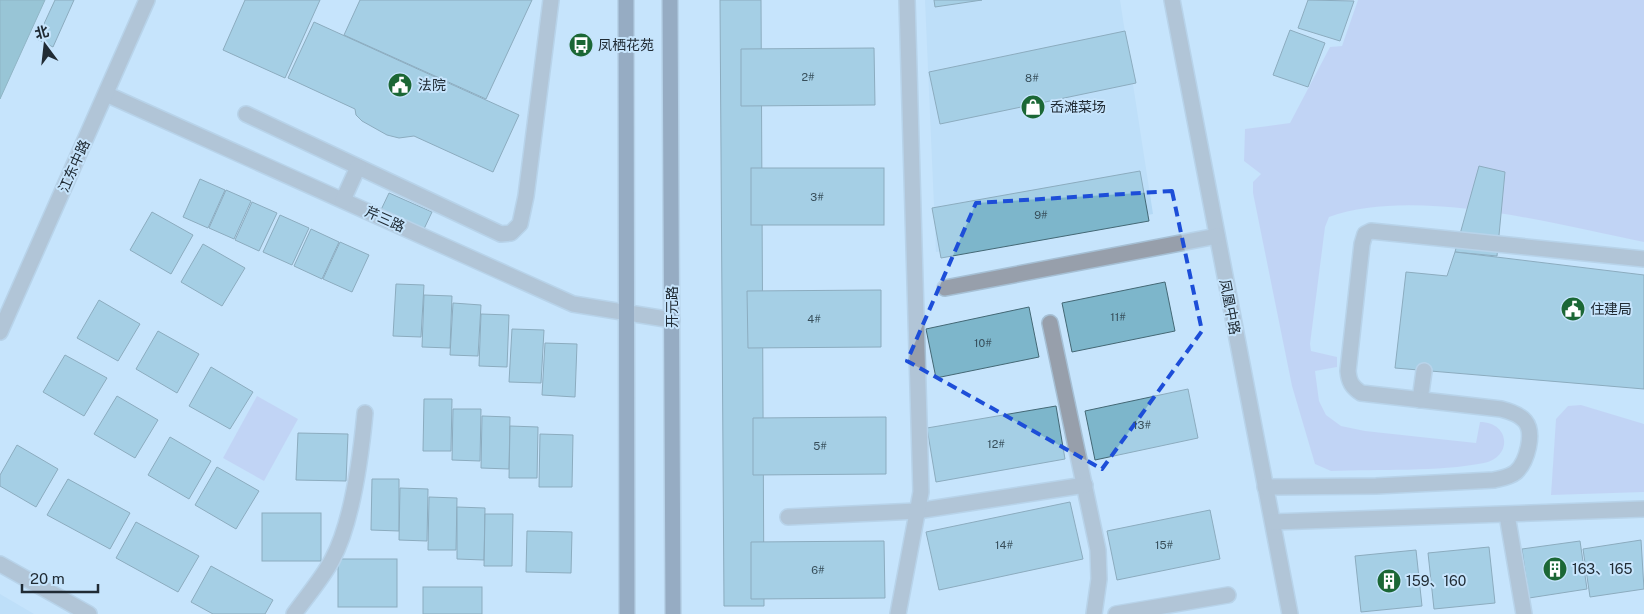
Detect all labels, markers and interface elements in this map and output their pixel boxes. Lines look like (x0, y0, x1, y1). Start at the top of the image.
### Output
north arrow (20, 20, 70, 70)
text: 北 (33, 23, 50, 42)
bus stop icon: 凤栖花苑 (568, 32, 594, 58)
place label: 凤栖花苑 (598, 37, 654, 53)
house number: 2# (801, 71, 815, 83)
public building icon: 法院 (387, 72, 413, 98)
house number: 8# (1025, 72, 1039, 84)
place label: 法院 (418, 77, 446, 93)
shop icon: 岙滩菜场 (1020, 94, 1046, 120)
place label: 岙滩菜场 (1050, 99, 1106, 115)
street label: 江东中路 (55, 137, 93, 195)
house number: 3# (810, 191, 824, 203)
street label: 芹三路 (363, 203, 407, 235)
house number: 9# (1034, 209, 1048, 221)
street label: 凤凰中路 (1217, 278, 1243, 336)
street label: 开元路 (664, 286, 680, 328)
public building icon: 住建局 (1560, 296, 1586, 322)
place label: 住建局 (1590, 301, 1632, 317)
house number: 11# (1110, 311, 1126, 323)
house number: 4# (807, 313, 821, 325)
house number: 10# (974, 337, 992, 349)
house number: 13# (1133, 419, 1151, 431)
house number: 12# (987, 438, 1005, 450)
house number: 5# (813, 440, 827, 452)
house number: 14# (995, 539, 1013, 551)
house number: 15# (1155, 539, 1173, 551)
building icon: 163、165 (1542, 556, 1568, 582)
place label: 163、165 (1572, 561, 1633, 577)
scale bar (22, 562, 99, 594)
house number: 6# (811, 564, 825, 576)
building icon: 159、160 (1376, 568, 1402, 594)
text: 20 m (30, 570, 65, 587)
place label: 159、160 (1406, 573, 1466, 589)

